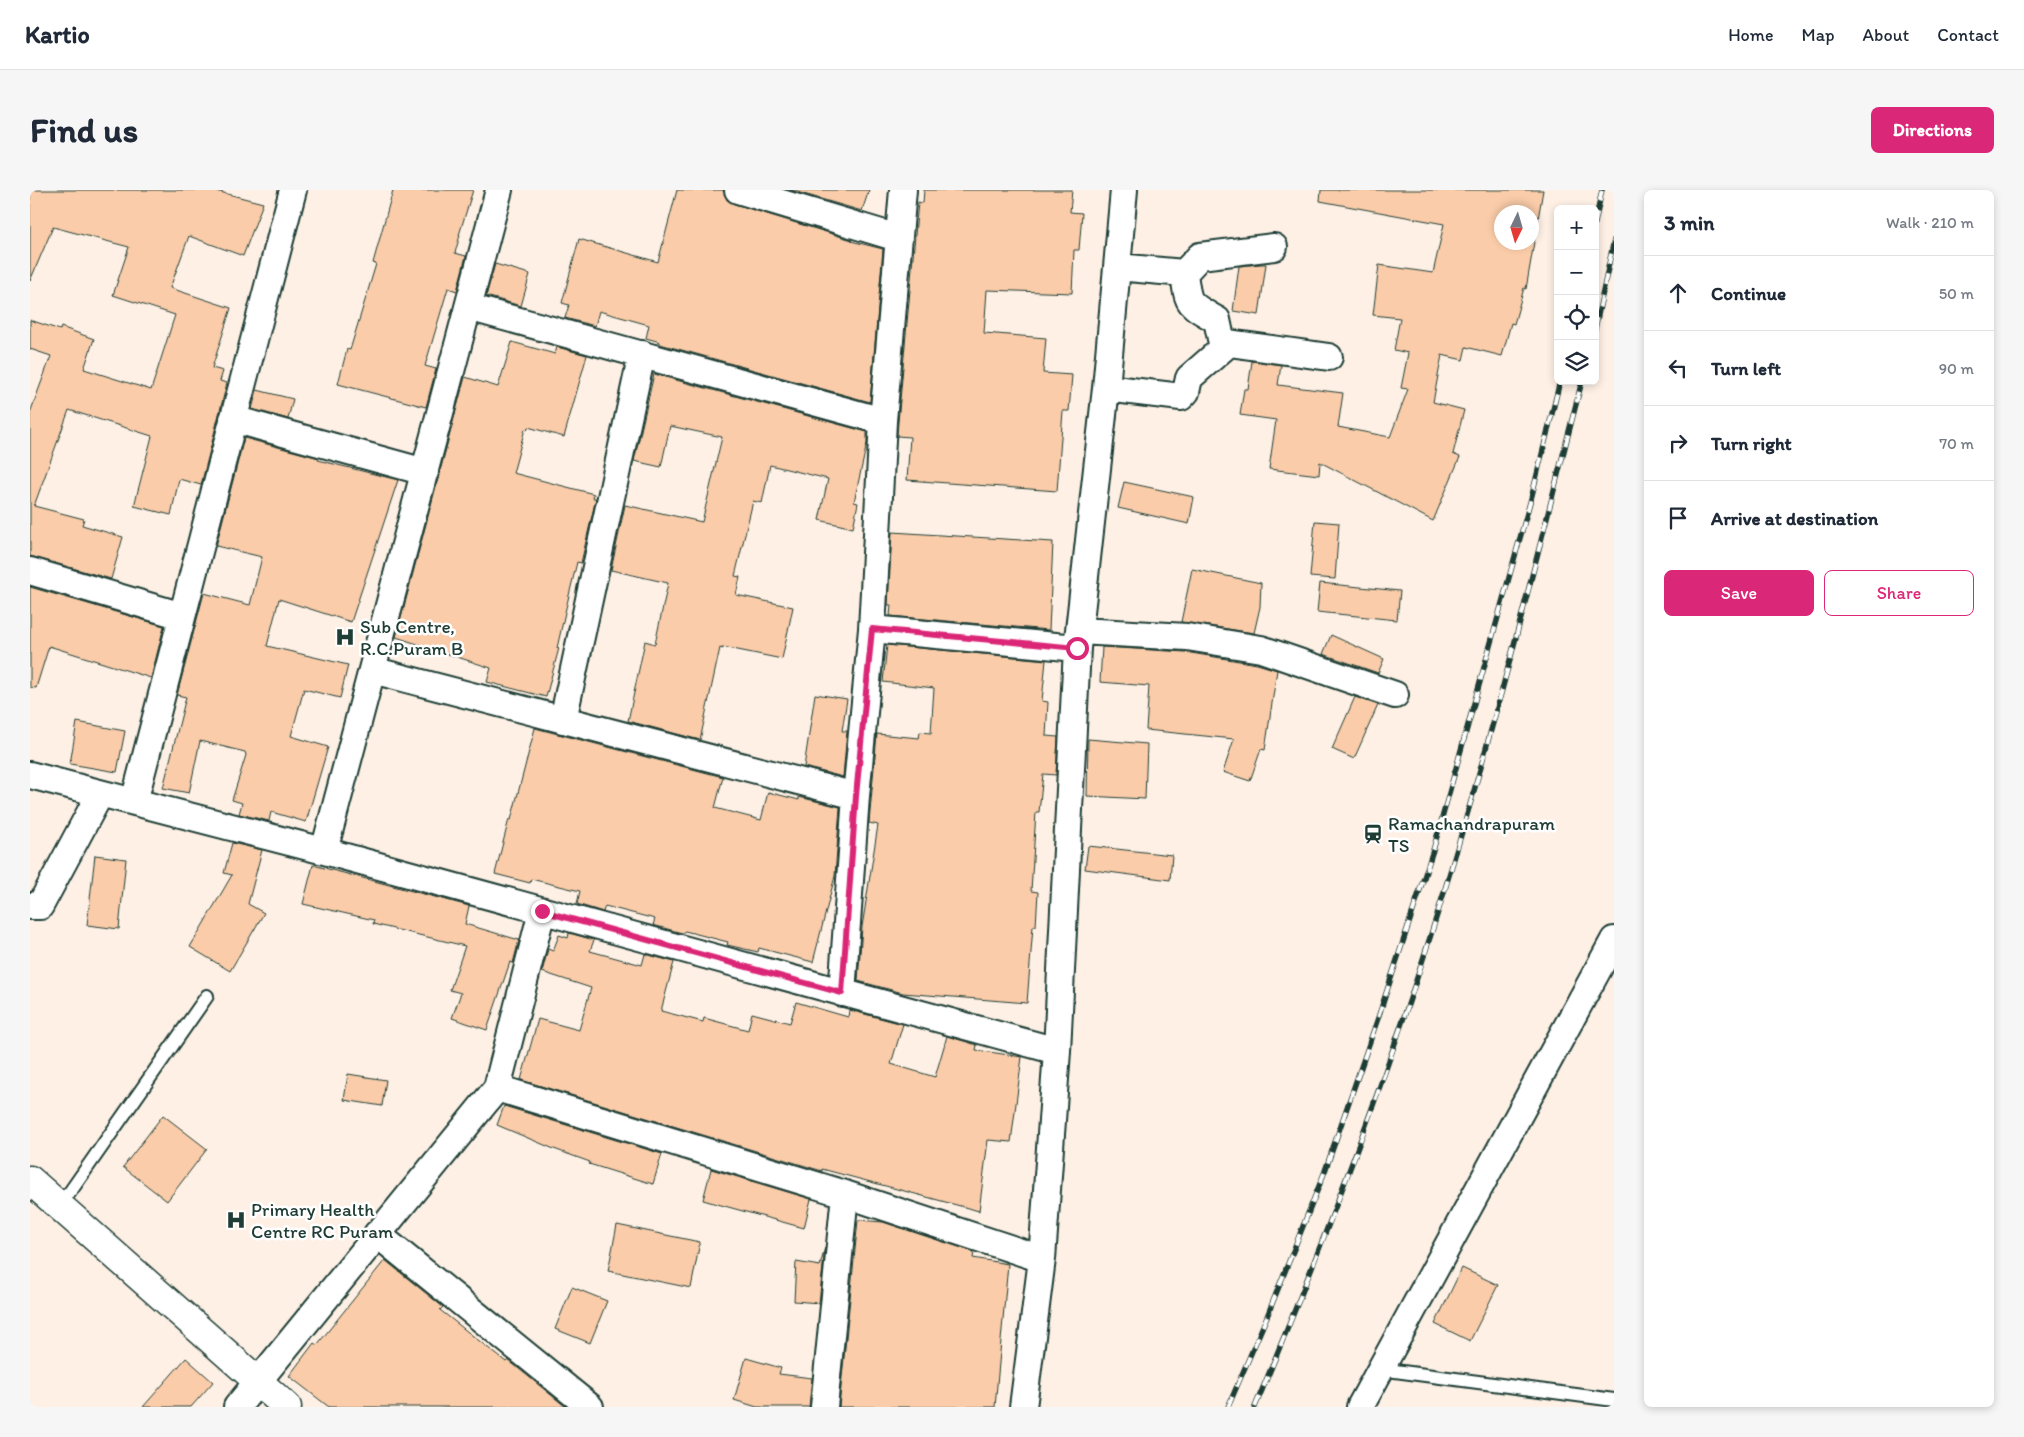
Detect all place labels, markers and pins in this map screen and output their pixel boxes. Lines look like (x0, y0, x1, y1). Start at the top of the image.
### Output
place label: Sub Centre, R.C.Puram B (360, 615, 463, 660)
hospital icon: Sub Centre, R.C.Puram B (334, 626, 356, 648)
place label: Ramachandrapuram TS (1388, 812, 1555, 857)
station icon: Ramachandrapuram TS (1362, 823, 1384, 845)
place label: Primary Health Centre RC Puram (251, 1198, 394, 1243)
hospital icon: Primary Health Centre RC Puram (225, 1209, 247, 1231)

